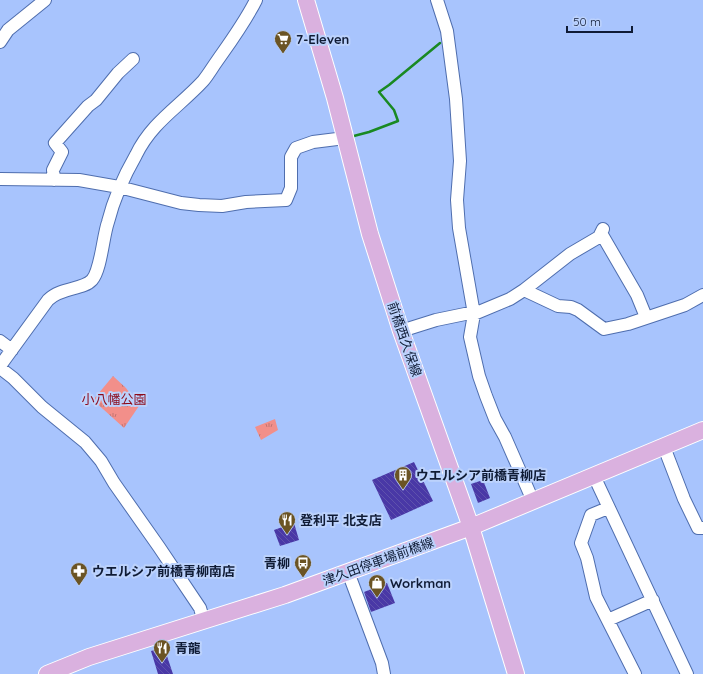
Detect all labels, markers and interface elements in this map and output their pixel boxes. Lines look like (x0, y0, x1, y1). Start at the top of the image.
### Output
scale bar (567, 8, 632, 34)
text: 50 m (573, 14, 601, 29)
supermarket icon: 7-Eleven (273, 29, 293, 54)
place label: 7-Eleven (296, 31, 349, 47)
street label: 前橋西久保線 (385, 300, 425, 378)
park label: 小八幡公園 (81, 391, 147, 407)
building icon: ウエルシア前橋青柳店 (393, 465, 413, 490)
place label: ウエルシア前橋青柳店 (416, 467, 546, 483)
restaurant icon: 登利平 北支店 (277, 510, 297, 535)
place label: 登利平 北支店 (300, 512, 382, 528)
street label: 津久田停車場前橋線 (320, 533, 436, 589)
bus stop icon: 青柳 (293, 553, 313, 578)
place label: 青柳 (264, 555, 290, 571)
pharmacy icon: ウエルシア前橋青柳南店 (69, 561, 89, 586)
place label: ウエルシア前橋青柳南店 (92, 563, 235, 579)
shop icon: Workman (367, 573, 387, 598)
place label: Workman (390, 575, 451, 591)
restaurant icon: 青龍 (152, 638, 172, 663)
place label: 青龍 (175, 640, 201, 656)

